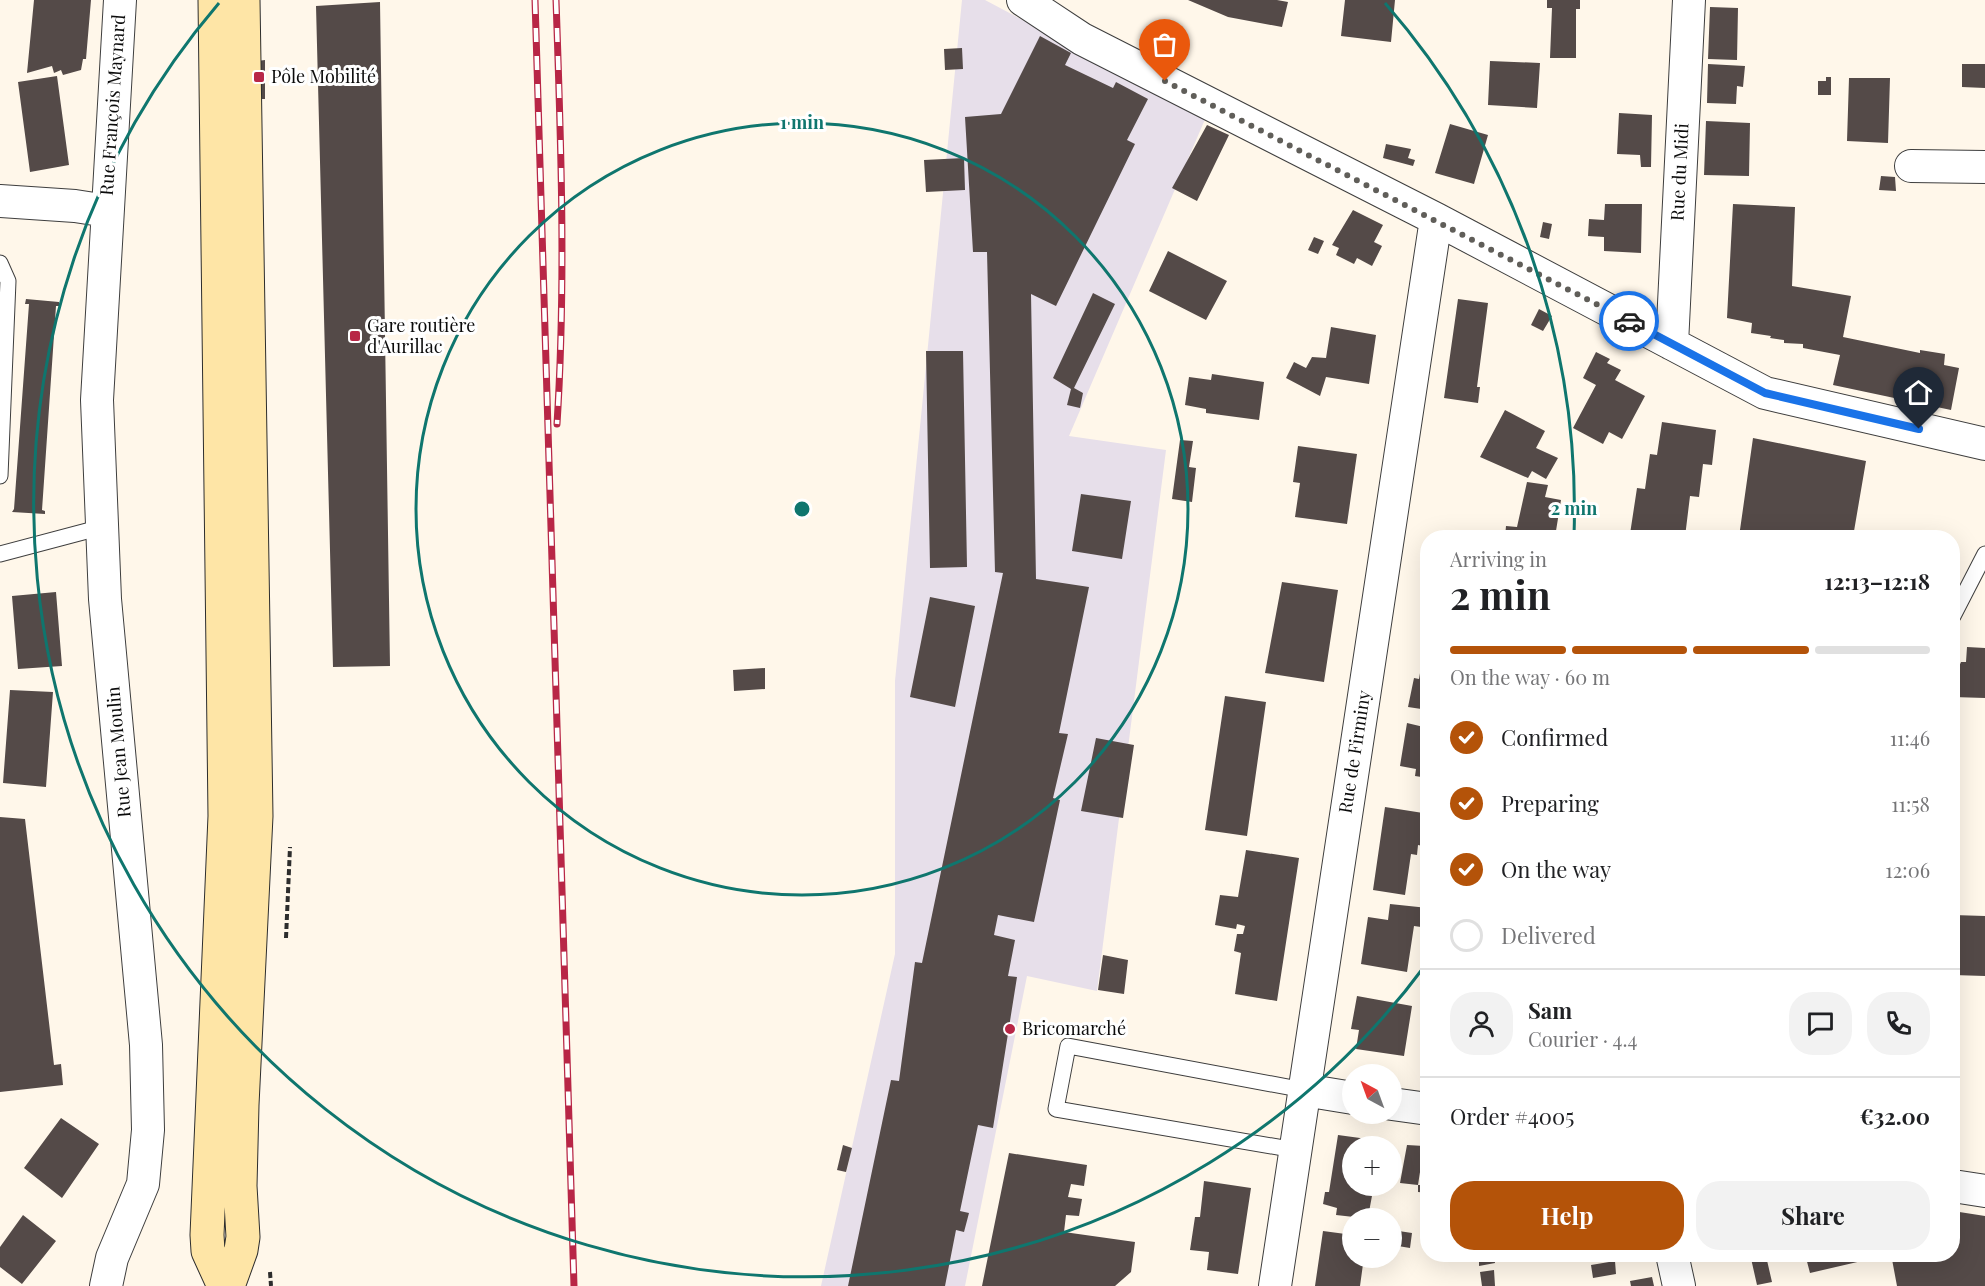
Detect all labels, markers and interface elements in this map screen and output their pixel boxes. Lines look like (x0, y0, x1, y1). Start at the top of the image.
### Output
street label: Rue François Maynard (94, 13, 130, 196)
pin (1139, 19, 1190, 81)
icon: bag (1148, 28, 1181, 61)
place label: Pôle Mobilité (271, 64, 376, 88)
marker: Pôle Mobilité (252, 70, 266, 84)
text: 1 min (780, 110, 824, 134)
street label: Rue du Midi (1664, 122, 1694, 221)
courier (1599, 291, 1659, 351)
icon: car (1613, 305, 1646, 338)
place label: Gare routière d'Aurillac (367, 313, 475, 358)
marker: Gare routière d'Aurillac (348, 329, 362, 343)
pin (1893, 367, 1944, 429)
icon: home (1902, 376, 1935, 409)
text: 2 min (1551, 496, 1597, 520)
centre of rings (792, 499, 812, 519)
text: Arriving in (1450, 545, 1547, 572)
text: 12:13–12:18 (1825, 566, 1930, 596)
text: 2 min (1450, 568, 1551, 620)
text: On the way · 60 m (1450, 663, 1610, 690)
street label: Rue Jean Moulin (100, 685, 136, 819)
street label: Rue de Firminy (1332, 689, 1376, 815)
icon: check (1450, 721, 1483, 754)
text: Confirmed (1501, 722, 1608, 752)
text: 11:46 (1890, 724, 1930, 751)
icon: check (1450, 787, 1483, 820)
text: Preparing (1501, 788, 1599, 818)
text: 11:58 (1891, 790, 1930, 817)
icon: check (1450, 853, 1483, 886)
text: On the way (1501, 854, 1611, 884)
text: 12:06 (1885, 856, 1930, 883)
text: Delivered (1501, 920, 1596, 950)
button: person (1450, 992, 1513, 1055)
button: chat (1789, 992, 1852, 1055)
button: phone (1867, 992, 1930, 1055)
text: Sam (1528, 995, 1572, 1025)
place label: Bricomarché (1022, 1016, 1126, 1040)
marker: Bricomarché (1003, 1022, 1017, 1036)
text: Courier · 4.4 (1528, 1025, 1637, 1052)
north arrow (1342, 1064, 1402, 1124)
map controls (1342, 1064, 1402, 1268)
text: Order #4005 (1450, 1101, 1574, 1131)
text: €32.00 (1860, 1101, 1930, 1131)
button: + (1342, 1136, 1402, 1196)
button: Help (1450, 1181, 1684, 1250)
button: Share (1696, 1181, 1930, 1250)
button: − (1342, 1208, 1402, 1268)

